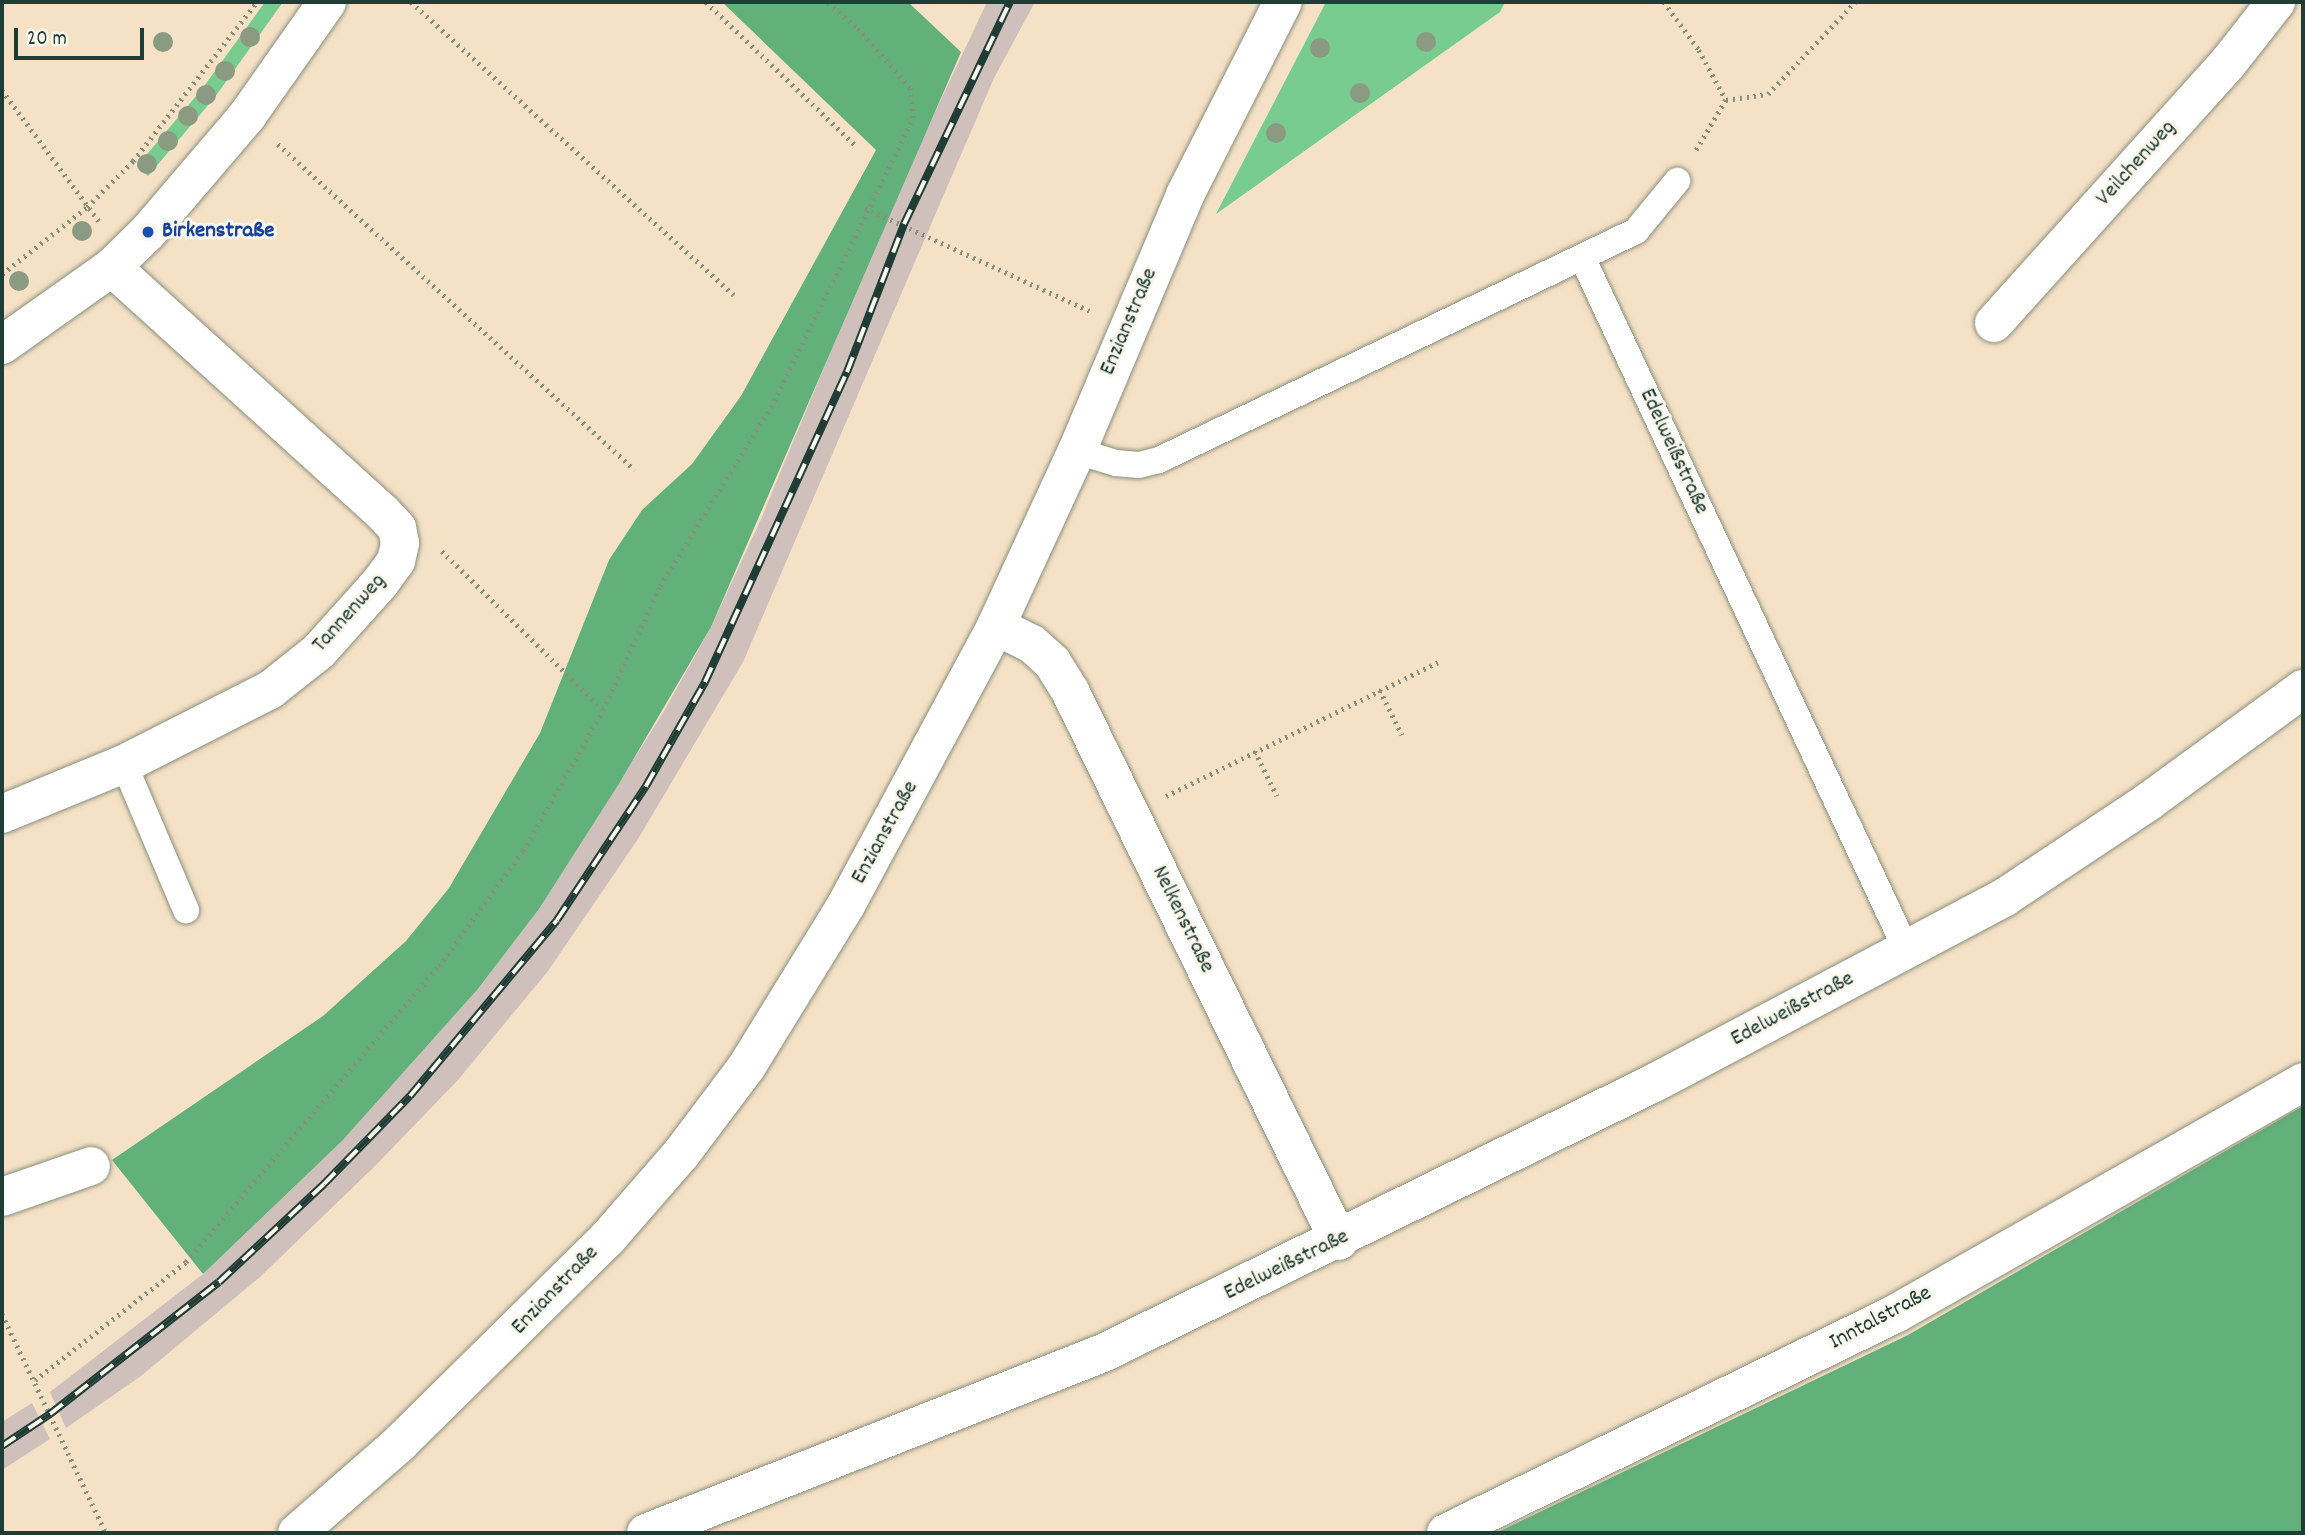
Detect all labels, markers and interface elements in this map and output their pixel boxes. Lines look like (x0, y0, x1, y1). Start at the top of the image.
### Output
scale bar (18, 14, 147, 58)
text: 20 m (27, 25, 67, 55)
street label: Veilchenweg (2091, 115, 2183, 213)
place label: Birkenstraße (162, 218, 274, 246)
marker: Birkenstraße (140, 224, 156, 240)
street label: Enzianstraße (1095, 264, 1165, 380)
street label: Edelweißstraße (1632, 385, 1714, 519)
street label: Tannenweg (307, 569, 393, 659)
street label: Enzianstraße (846, 776, 926, 890)
street label: Nelkenstraße (1144, 862, 1220, 978)
street label: Edelweißstraße (1727, 966, 1859, 1054)
street label: Edelweißstraße (1220, 1224, 1354, 1308)
street label: Enzianstraße (506, 1240, 606, 1342)
street label: Inntalstraße (1825, 1281, 1937, 1357)

